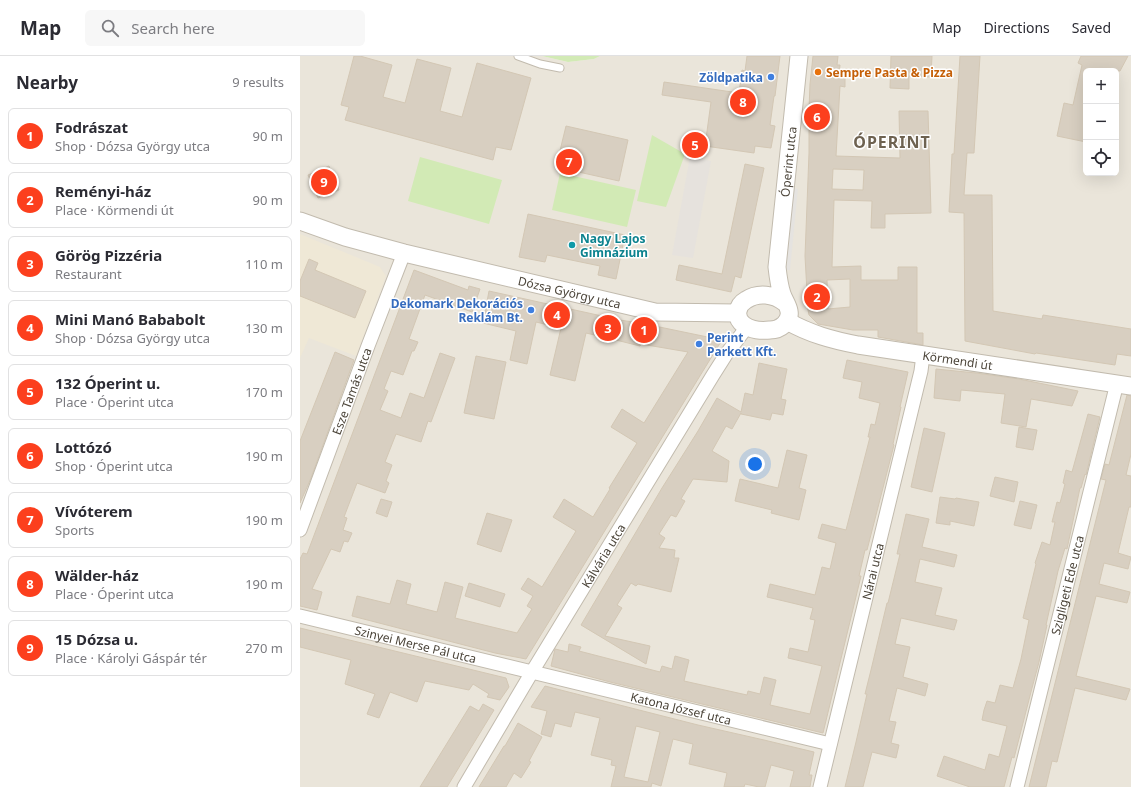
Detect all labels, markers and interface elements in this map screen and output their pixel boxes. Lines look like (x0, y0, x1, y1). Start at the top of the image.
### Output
search box (85, 10, 365, 46)
text: Map (20, 15, 61, 41)
icon: search (99, 17, 121, 39)
text: Search here (131, 18, 215, 38)
text: Map (932, 18, 961, 37)
text: Directions (983, 18, 1050, 37)
text: Saved (1072, 18, 1111, 37)
place label: Sempre Pasta & Pizza (826, 64, 953, 81)
marker: Sempre Pasta & Pizza (813, 67, 823, 77)
map controls (1083, 68, 1119, 176)
button: + (1083, 68, 1119, 104)
place label: Zöldpatika (699, 69, 763, 86)
text: Nearby (16, 71, 78, 94)
marker: Zöldpatika (766, 72, 776, 82)
text: 9 results (232, 73, 284, 91)
pin: 8 (730, 87, 756, 117)
pin: 6 (804, 102, 830, 132)
button: − (1083, 104, 1119, 140)
text: Fodrászat (55, 117, 128, 137)
street label: Óperint utca (776, 126, 800, 198)
text: 1 (26, 127, 34, 145)
text: 90 m (253, 127, 283, 145)
pin: 5 (682, 130, 708, 160)
district label: ÓPERINT (853, 131, 931, 153)
text: Shop · Dózsa György utca (55, 137, 210, 155)
button: locate (1083, 140, 1119, 176)
pin: 7 (556, 147, 582, 177)
pin: 9 (311, 167, 337, 197)
text: Reményi-ház (55, 181, 151, 201)
text: 2 (26, 191, 34, 209)
text: 90 m (253, 191, 283, 209)
text: Place · Körmendi út (55, 201, 174, 219)
place label: Nagy Lajos Gimnázium (580, 230, 648, 261)
marker: Nagy Lajos Gimnázium (567, 240, 577, 250)
text: Görög Pizzéria (55, 245, 162, 265)
text: 3 (26, 255, 34, 273)
text: 110 m (245, 255, 283, 273)
text: Restaurant (55, 265, 122, 283)
street label: Dózsa György utca (517, 272, 623, 312)
pin: 2 (804, 282, 830, 312)
place label: Dekomark Dekorációs Reklám Bt. (391, 295, 523, 326)
pin: 4 (544, 300, 570, 330)
marker: Dekomark Dekorációs Reklám Bt. (526, 305, 536, 315)
text: Mini Manó Bababolt (55, 309, 205, 329)
pin: 3 (595, 313, 621, 343)
pin: 1 (631, 315, 657, 345)
text: 4 (26, 319, 34, 337)
text: 130 m (245, 319, 283, 337)
text: Shop · Dózsa György utca (55, 329, 210, 347)
place label: Perint Parkett Kft. (707, 329, 776, 360)
marker: Perint Parkett Kft. (694, 339, 704, 349)
street label: Esze Tamás utca (327, 345, 375, 437)
street label: Körmendi út (921, 346, 994, 374)
text: 132 Óperint u. (55, 373, 160, 393)
text: 5 (26, 383, 34, 401)
text: 170 m (245, 383, 283, 401)
text: Place · Óperint utca (55, 393, 174, 411)
text: Lottózó (55, 437, 112, 457)
text: 6 (26, 447, 34, 465)
text: 190 m (245, 447, 283, 465)
your location (745, 454, 765, 474)
text: Shop · Óperint utca (55, 457, 173, 475)
text: Vívóterem (55, 501, 133, 521)
text: 7 (26, 511, 34, 529)
text: 190 m (245, 511, 283, 529)
street label: Kálvária utca (577, 520, 629, 591)
text: Sports (55, 521, 94, 539)
street label: Szigligeti Ede utca (1046, 534, 1087, 637)
street label: Nárai utca (857, 541, 887, 601)
text: Wälder-ház (55, 565, 139, 585)
text: 8 (26, 575, 34, 593)
text: 190 m (245, 575, 283, 593)
text: Place · Óperint utca (55, 585, 174, 603)
street label: Szinyei Merse Pál utca (353, 621, 478, 667)
text: 15 Dózsa u. (55, 629, 138, 649)
text: 9 (26, 639, 34, 657)
text: 270 m (245, 639, 283, 657)
text: Place · Károlyi Gáspár tér (55, 649, 207, 667)
street label: Katona József utca (629, 688, 733, 728)

